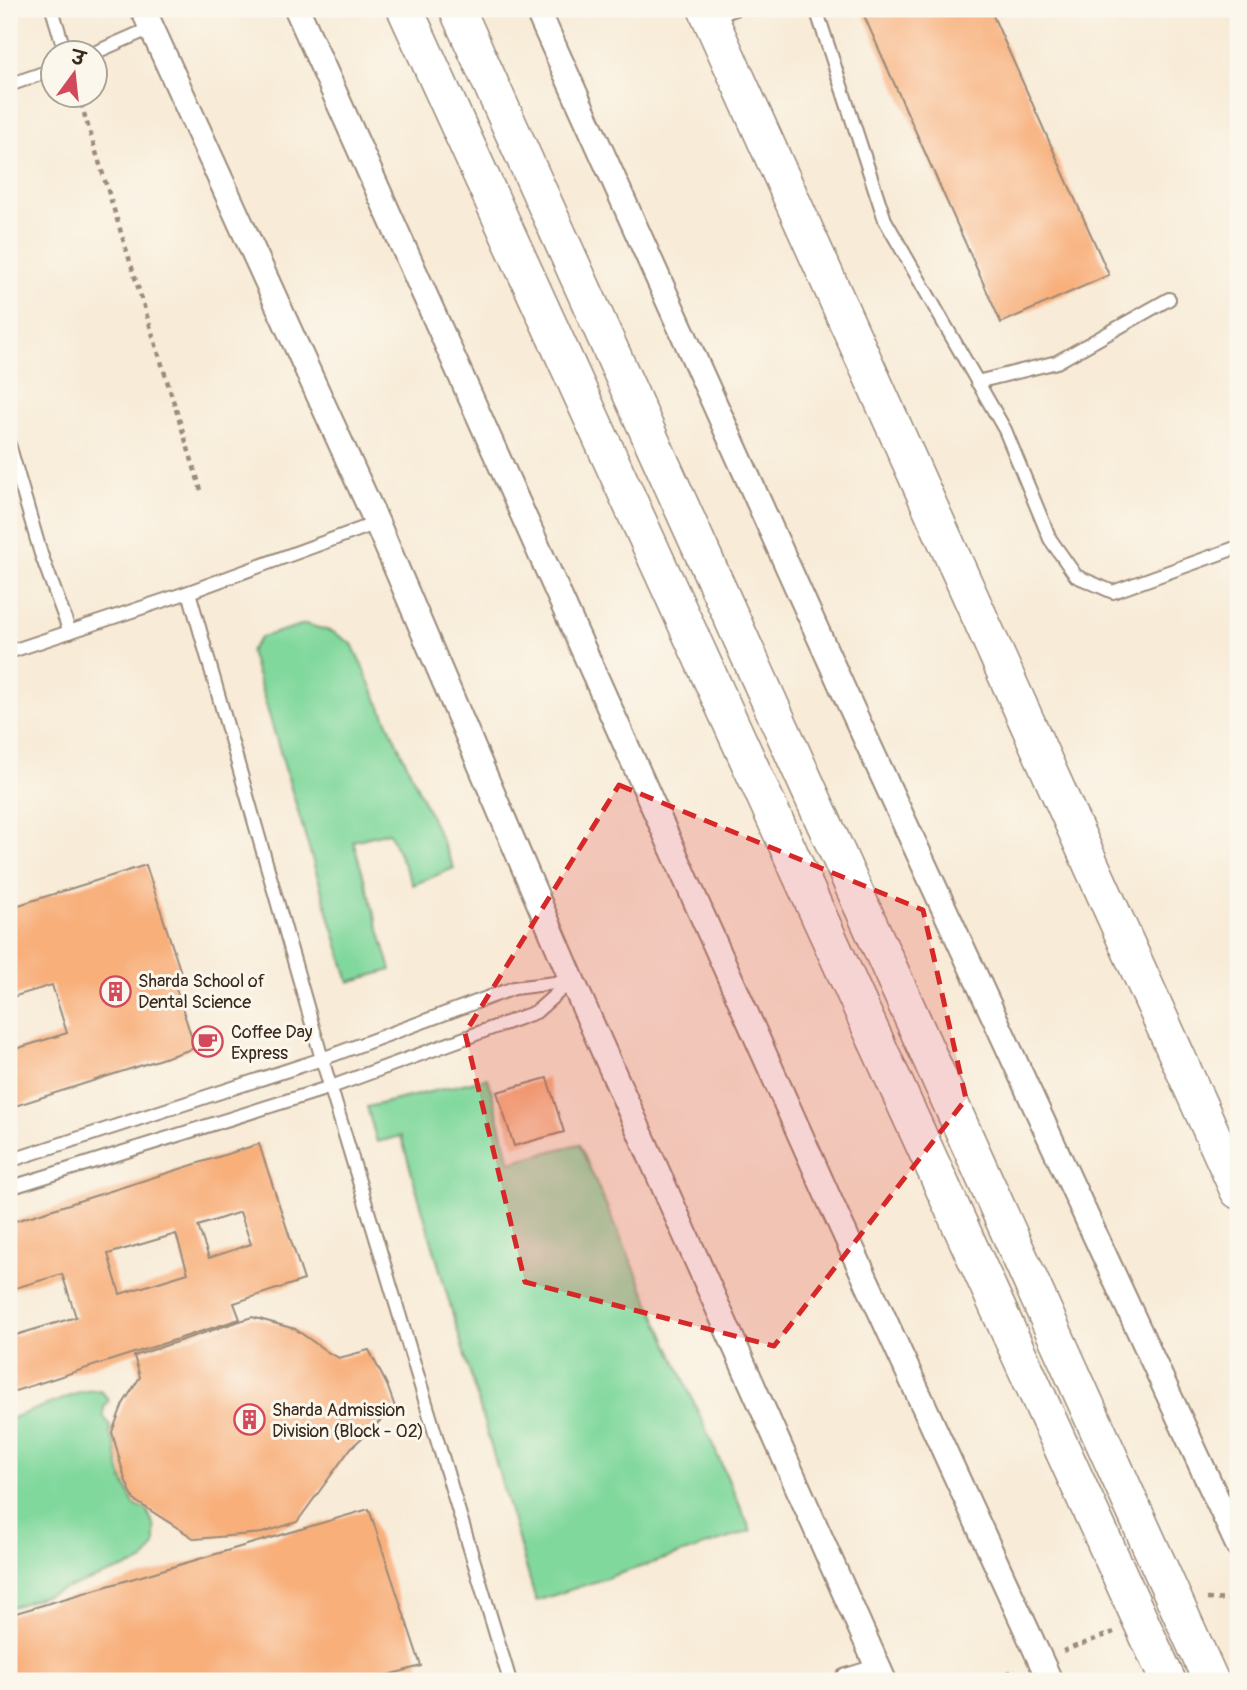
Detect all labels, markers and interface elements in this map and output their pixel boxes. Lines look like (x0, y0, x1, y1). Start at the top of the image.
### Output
north arrow (38, 38, 108, 108)
text: उ (67, 45, 90, 72)
place label: Sharda School of Dental Science (138, 970, 266, 1014)
building icon: Sharda School of Dental Science (98, 974, 132, 1008)
place label: Coffee Day Express (231, 1021, 313, 1065)
cafe icon: Coffee Day Express (191, 1025, 225, 1059)
place label: Sharda Admission Division (Block - 02) (272, 1399, 424, 1443)
building icon: Sharda Admission Division (Block - 02) (232, 1403, 266, 1437)

